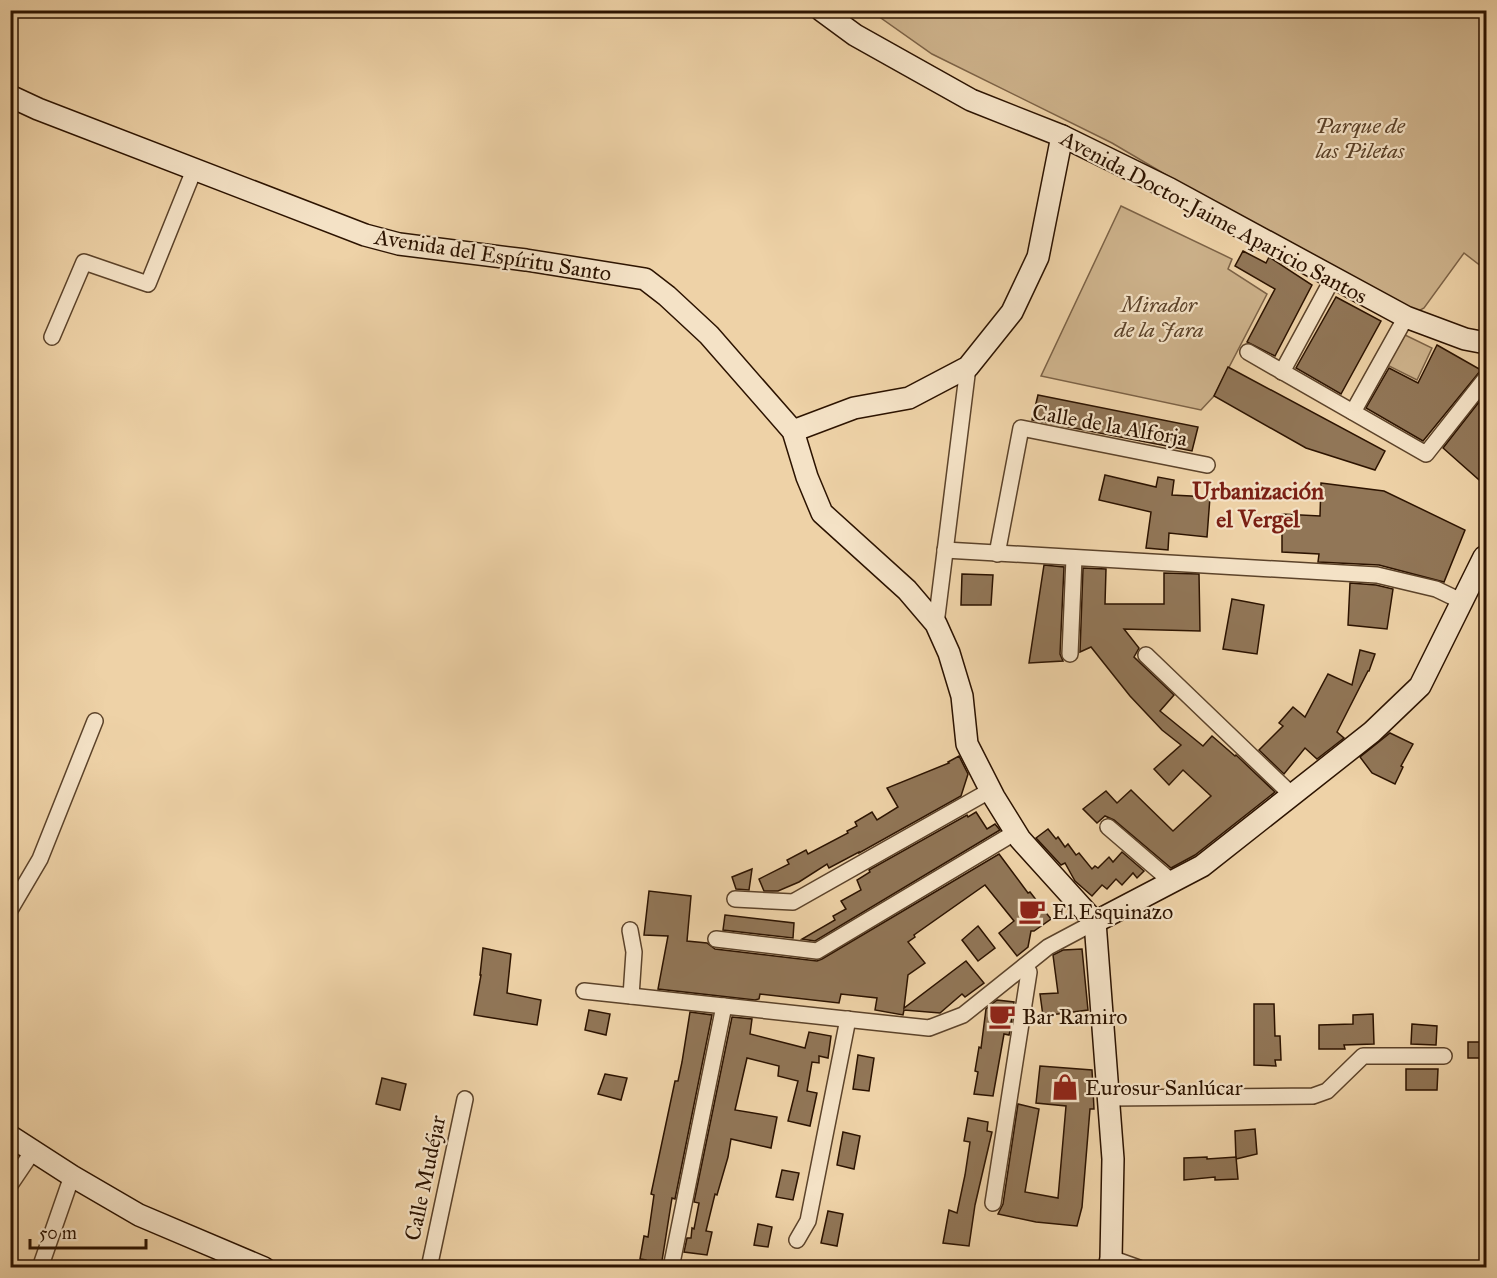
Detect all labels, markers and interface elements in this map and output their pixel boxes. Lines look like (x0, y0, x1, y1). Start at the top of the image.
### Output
park label: Parque de las Piletas (1315, 112, 1406, 164)
street label: Avenida Doctor Jaime Aparicio Santos (1055, 124, 1372, 310)
street label: Avenida del Espíritu Santo (372, 223, 613, 287)
park label: Mirador de la Jara (1113, 291, 1204, 343)
street label: Calle de la Alforja (1030, 398, 1190, 452)
district label: Urbanización el Vergel (1192, 476, 1324, 534)
cafe icon: El Esquinazo (1017, 896, 1047, 926)
place label: El Esquinazo (1052, 898, 1173, 925)
cafe icon: Bar Ramiro (987, 1001, 1017, 1031)
place label: Bar Ramiro (1022, 1003, 1128, 1030)
shop icon: Eurosur Sanlúcar (1050, 1072, 1080, 1102)
place label: Eurosur Sanlúcar (1085, 1074, 1244, 1101)
street label: Calle Mudéjar (399, 1112, 452, 1243)
scale bar (30, 1212, 146, 1250)
text: 50 m (39, 1222, 77, 1244)

